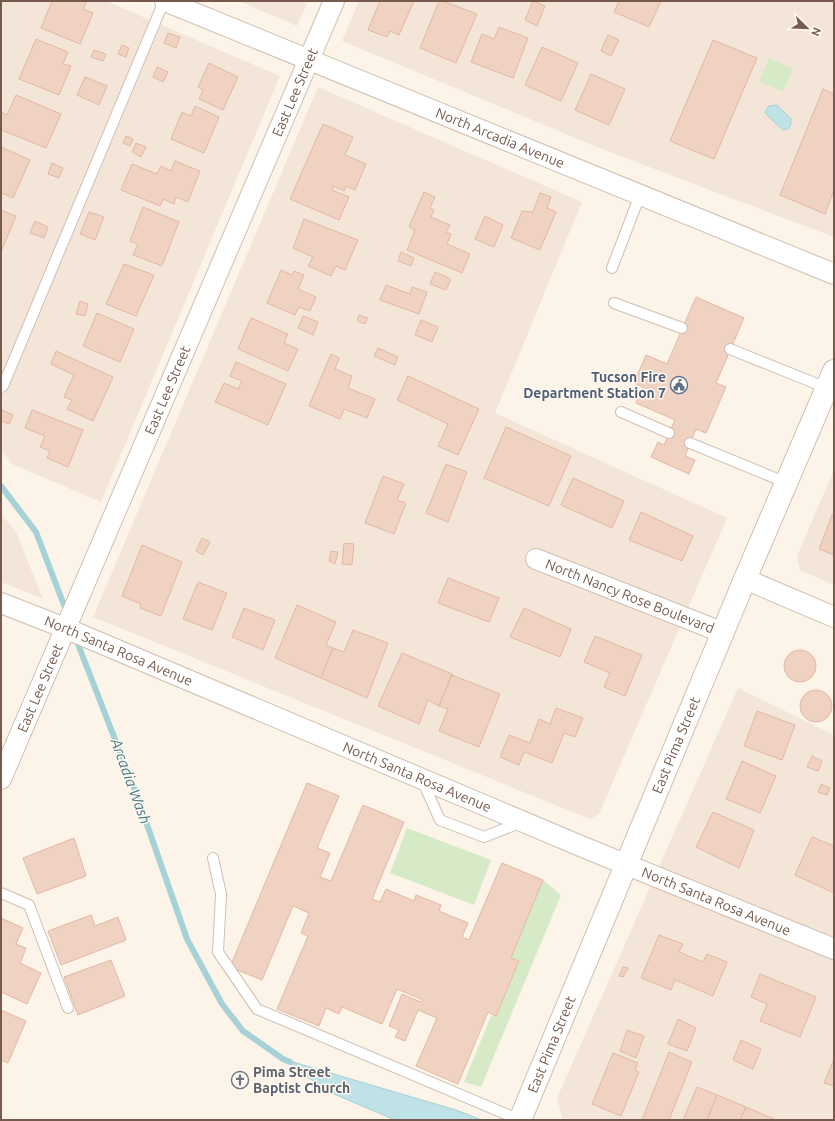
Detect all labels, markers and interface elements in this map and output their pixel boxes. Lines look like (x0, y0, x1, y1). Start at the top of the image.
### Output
north arrow (787, 8, 827, 48)
text: N (809, 26, 823, 38)
street label: East Lee Street (269, 45, 321, 139)
street label: North Arcadia Avenue (433, 104, 567, 171)
street label: East Lee Street (141, 343, 194, 437)
place label: Tucson Fire Department Station 7 (523, 369, 666, 401)
public building icon: Tucson Fire Department Station 7 (669, 375, 689, 395)
street label: North Nancy Rose Boulevard (543, 556, 717, 636)
street label: North Santa Rosa Avenue (42, 613, 195, 689)
street label: East Lee Street (14, 641, 66, 735)
street label: East Pima Street (649, 694, 703, 796)
water label: Arcadia Wash (107, 735, 154, 826)
street label: North Santa Rosa Avenue (341, 738, 494, 815)
street label: North Santa Rosa Avenue (639, 864, 793, 939)
street label: East Pima Street (524, 993, 579, 1095)
place label: Pima Street Baptist Church (253, 1064, 350, 1096)
church icon: Pima Street Baptist Church (230, 1070, 250, 1090)

